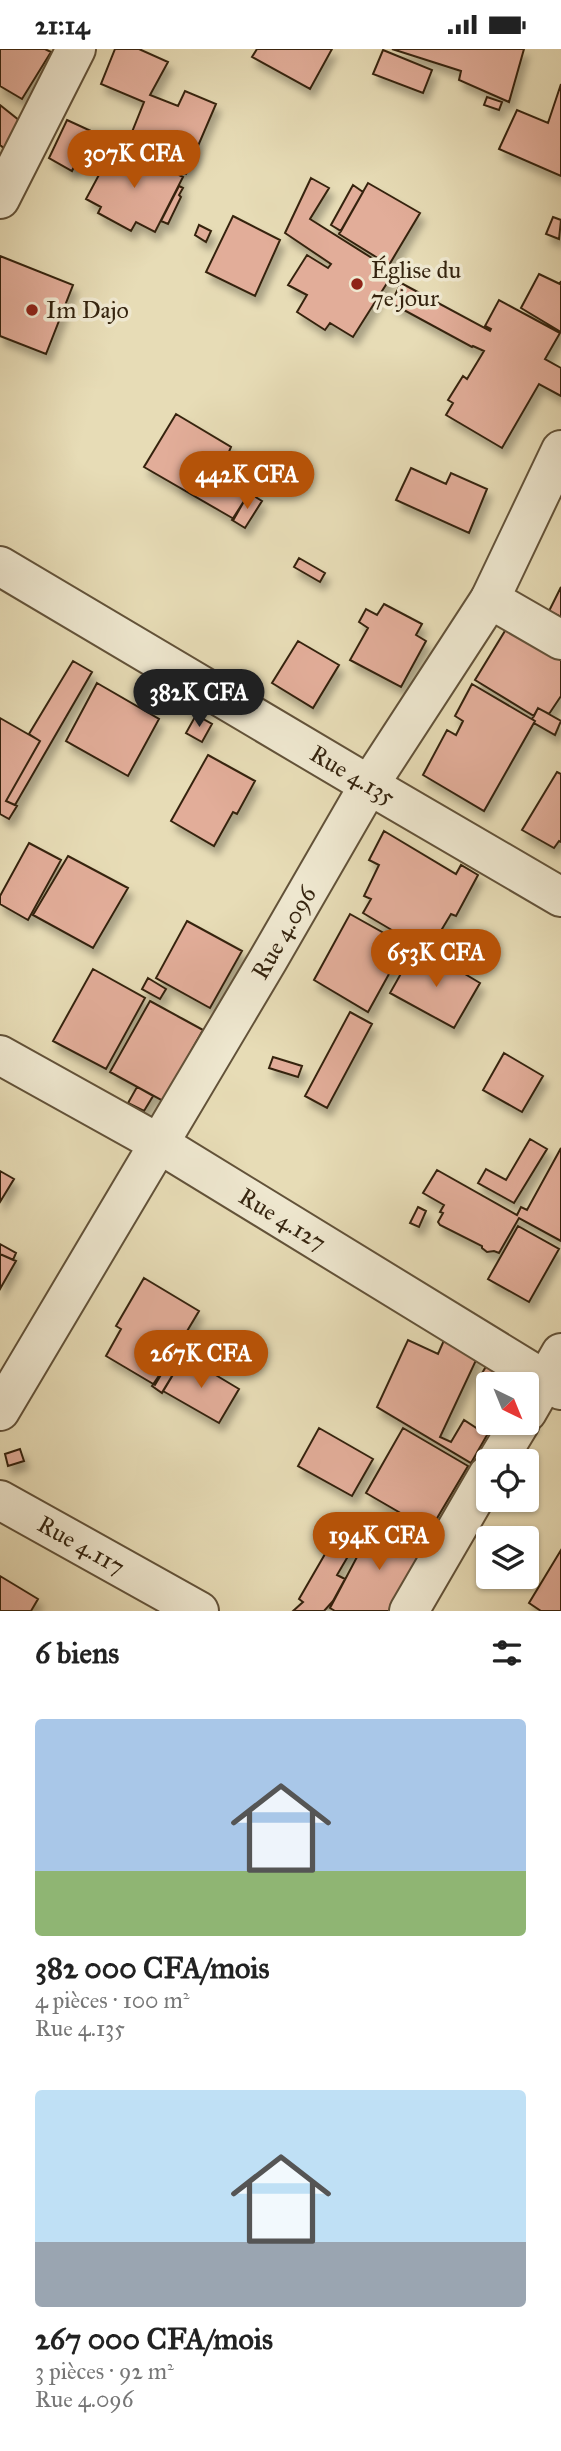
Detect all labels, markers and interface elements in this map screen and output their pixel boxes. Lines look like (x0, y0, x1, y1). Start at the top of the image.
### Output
text: 21:14 (35, 9, 89, 41)
pin: 307K CFA (62, 131, 206, 190)
text: 307K CFA (83, 139, 185, 167)
place label: Église du 7e jour (371, 255, 461, 313)
marker: Église du 7e jour (349, 276, 365, 292)
place label: Im Dajo (46, 295, 129, 325)
marker: Im Dajo (24, 302, 40, 318)
pin: 442K CFA (175, 451, 319, 511)
text: 442K CFA (195, 460, 299, 488)
pin: 382K CFA (127, 669, 271, 729)
text: 382K CFA (149, 678, 249, 706)
street label: Rue 4.135 (305, 738, 401, 812)
street label: Rue 4.096 (245, 880, 323, 985)
pin: 653K CFA (364, 929, 508, 989)
text: 653K CFA (387, 938, 485, 966)
street label: Rue 4.127 (233, 1181, 332, 1258)
pin: 267K CFA (129, 1331, 273, 1390)
text: 267K CFA (150, 1339, 252, 1367)
north arrow (476, 1372, 539, 1435)
map controls (476, 1372, 539, 1589)
button: locate (476, 1449, 539, 1512)
street label: Rue 4.117 (32, 1509, 130, 1582)
pin: 194K CFA (307, 1513, 451, 1572)
text: 194K CFA (329, 1521, 429, 1549)
button: layers (476, 1526, 539, 1589)
icon: filters (488, 1634, 526, 1672)
text: 6 biens (35, 1635, 119, 1671)
icon: home (218, 1765, 344, 1891)
text: 382 000 CFA/mois (35, 1950, 270, 1986)
text: 4 pièces · 100 m² (35, 1986, 189, 2014)
text: Rue 4.135 (35, 2014, 125, 2042)
icon: home (218, 2136, 344, 2262)
text: 267 000 CFA/mois (35, 2321, 273, 2357)
text: 3 pièces · 92 m² (35, 2357, 174, 2385)
text: Rue 4.096 (35, 2385, 133, 2413)

